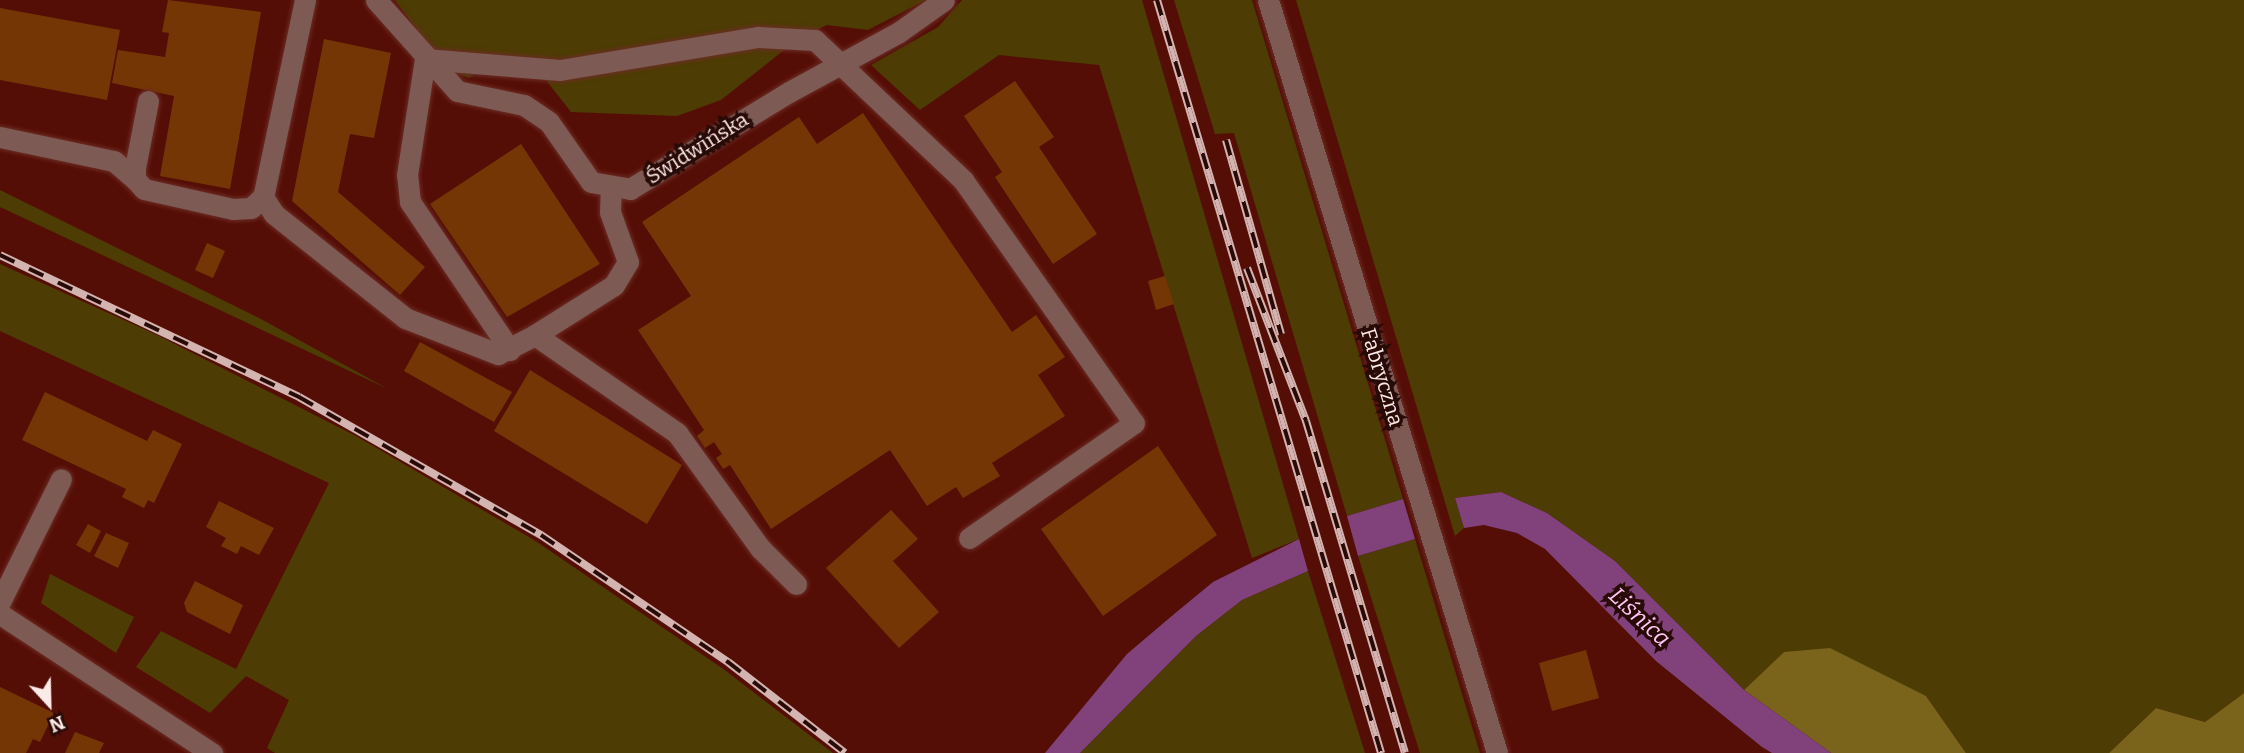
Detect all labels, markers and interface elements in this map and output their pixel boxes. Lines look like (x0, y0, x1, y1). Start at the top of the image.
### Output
street label: Świdwińska (641, 107, 753, 189)
street label: Fabryczna (1355, 325, 1409, 429)
water label: Liśnica (1603, 582, 1677, 652)
north arrow (14, 669, 84, 739)
text: N (46, 711, 68, 737)

